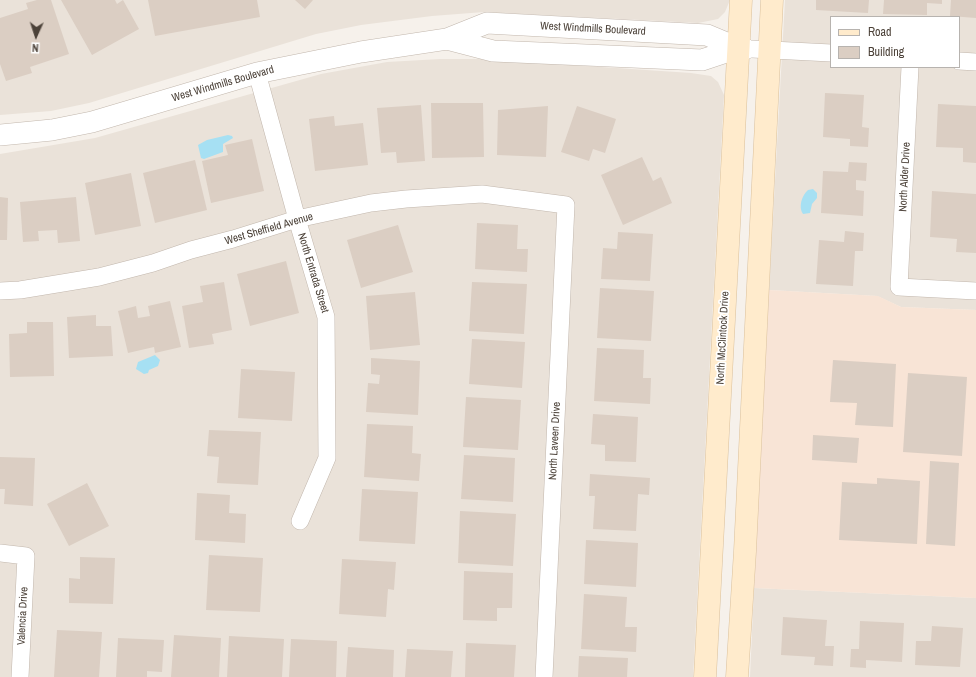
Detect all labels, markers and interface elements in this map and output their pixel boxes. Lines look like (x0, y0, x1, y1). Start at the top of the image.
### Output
north arrow (16, 16, 56, 56)
legend (830, 16, 960, 68)
street label: West Windmills Boulevard (540, 20, 646, 38)
text: Road (868, 24, 892, 40)
text: N (32, 41, 39, 55)
text: Building (868, 44, 904, 60)
street label: West Windmills Boulevard (170, 63, 276, 105)
street label: North Alder Drive (897, 142, 913, 212)
street label: West Sheffield Avenue (223, 210, 315, 248)
street label: North Entrada Street (295, 232, 331, 314)
street label: North McClintock Drive (714, 291, 732, 385)
street label: North Laveen Drive (546, 402, 564, 480)
street label: Valencia Drive (15, 586, 31, 646)

